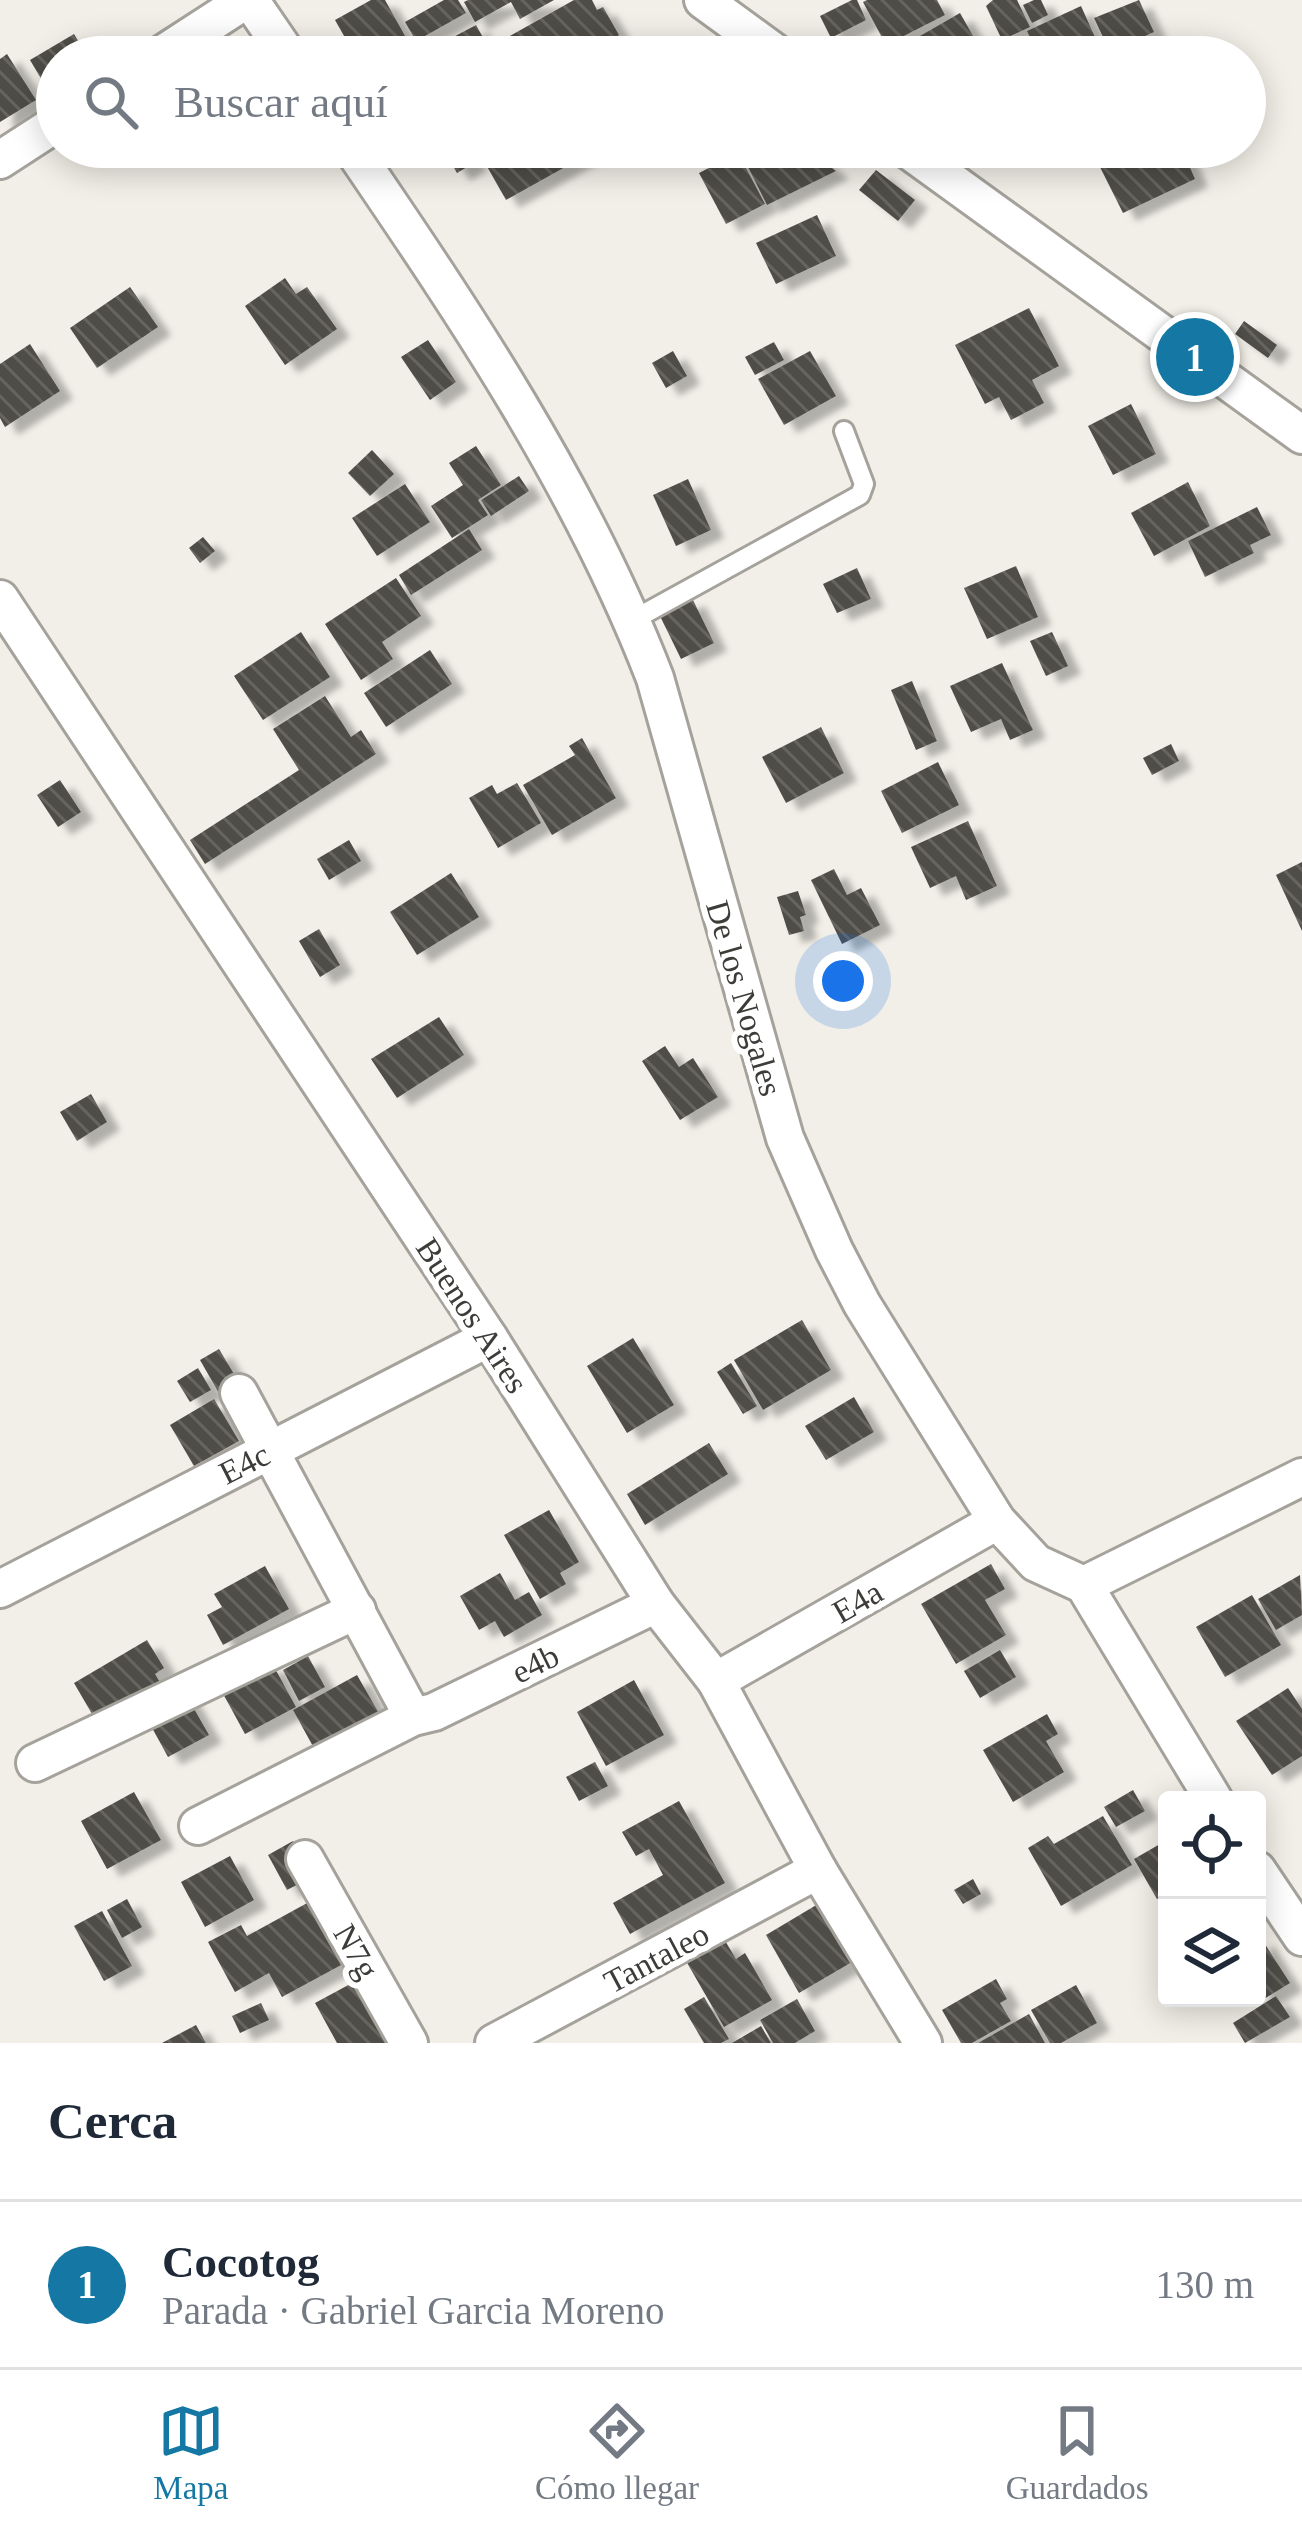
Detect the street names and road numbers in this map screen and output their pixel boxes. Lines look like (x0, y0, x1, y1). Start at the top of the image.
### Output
street label: De los Nogales (699, 896, 789, 1100)
street label: Buenos Aires (409, 1232, 535, 1400)
street label: E4c (213, 1436, 275, 1492)
street label: E4a (826, 1573, 889, 1630)
street label: e4b (506, 1637, 565, 1691)
street label: Tantaleo (598, 1915, 715, 2000)
street label: N7g (326, 1918, 386, 1985)

